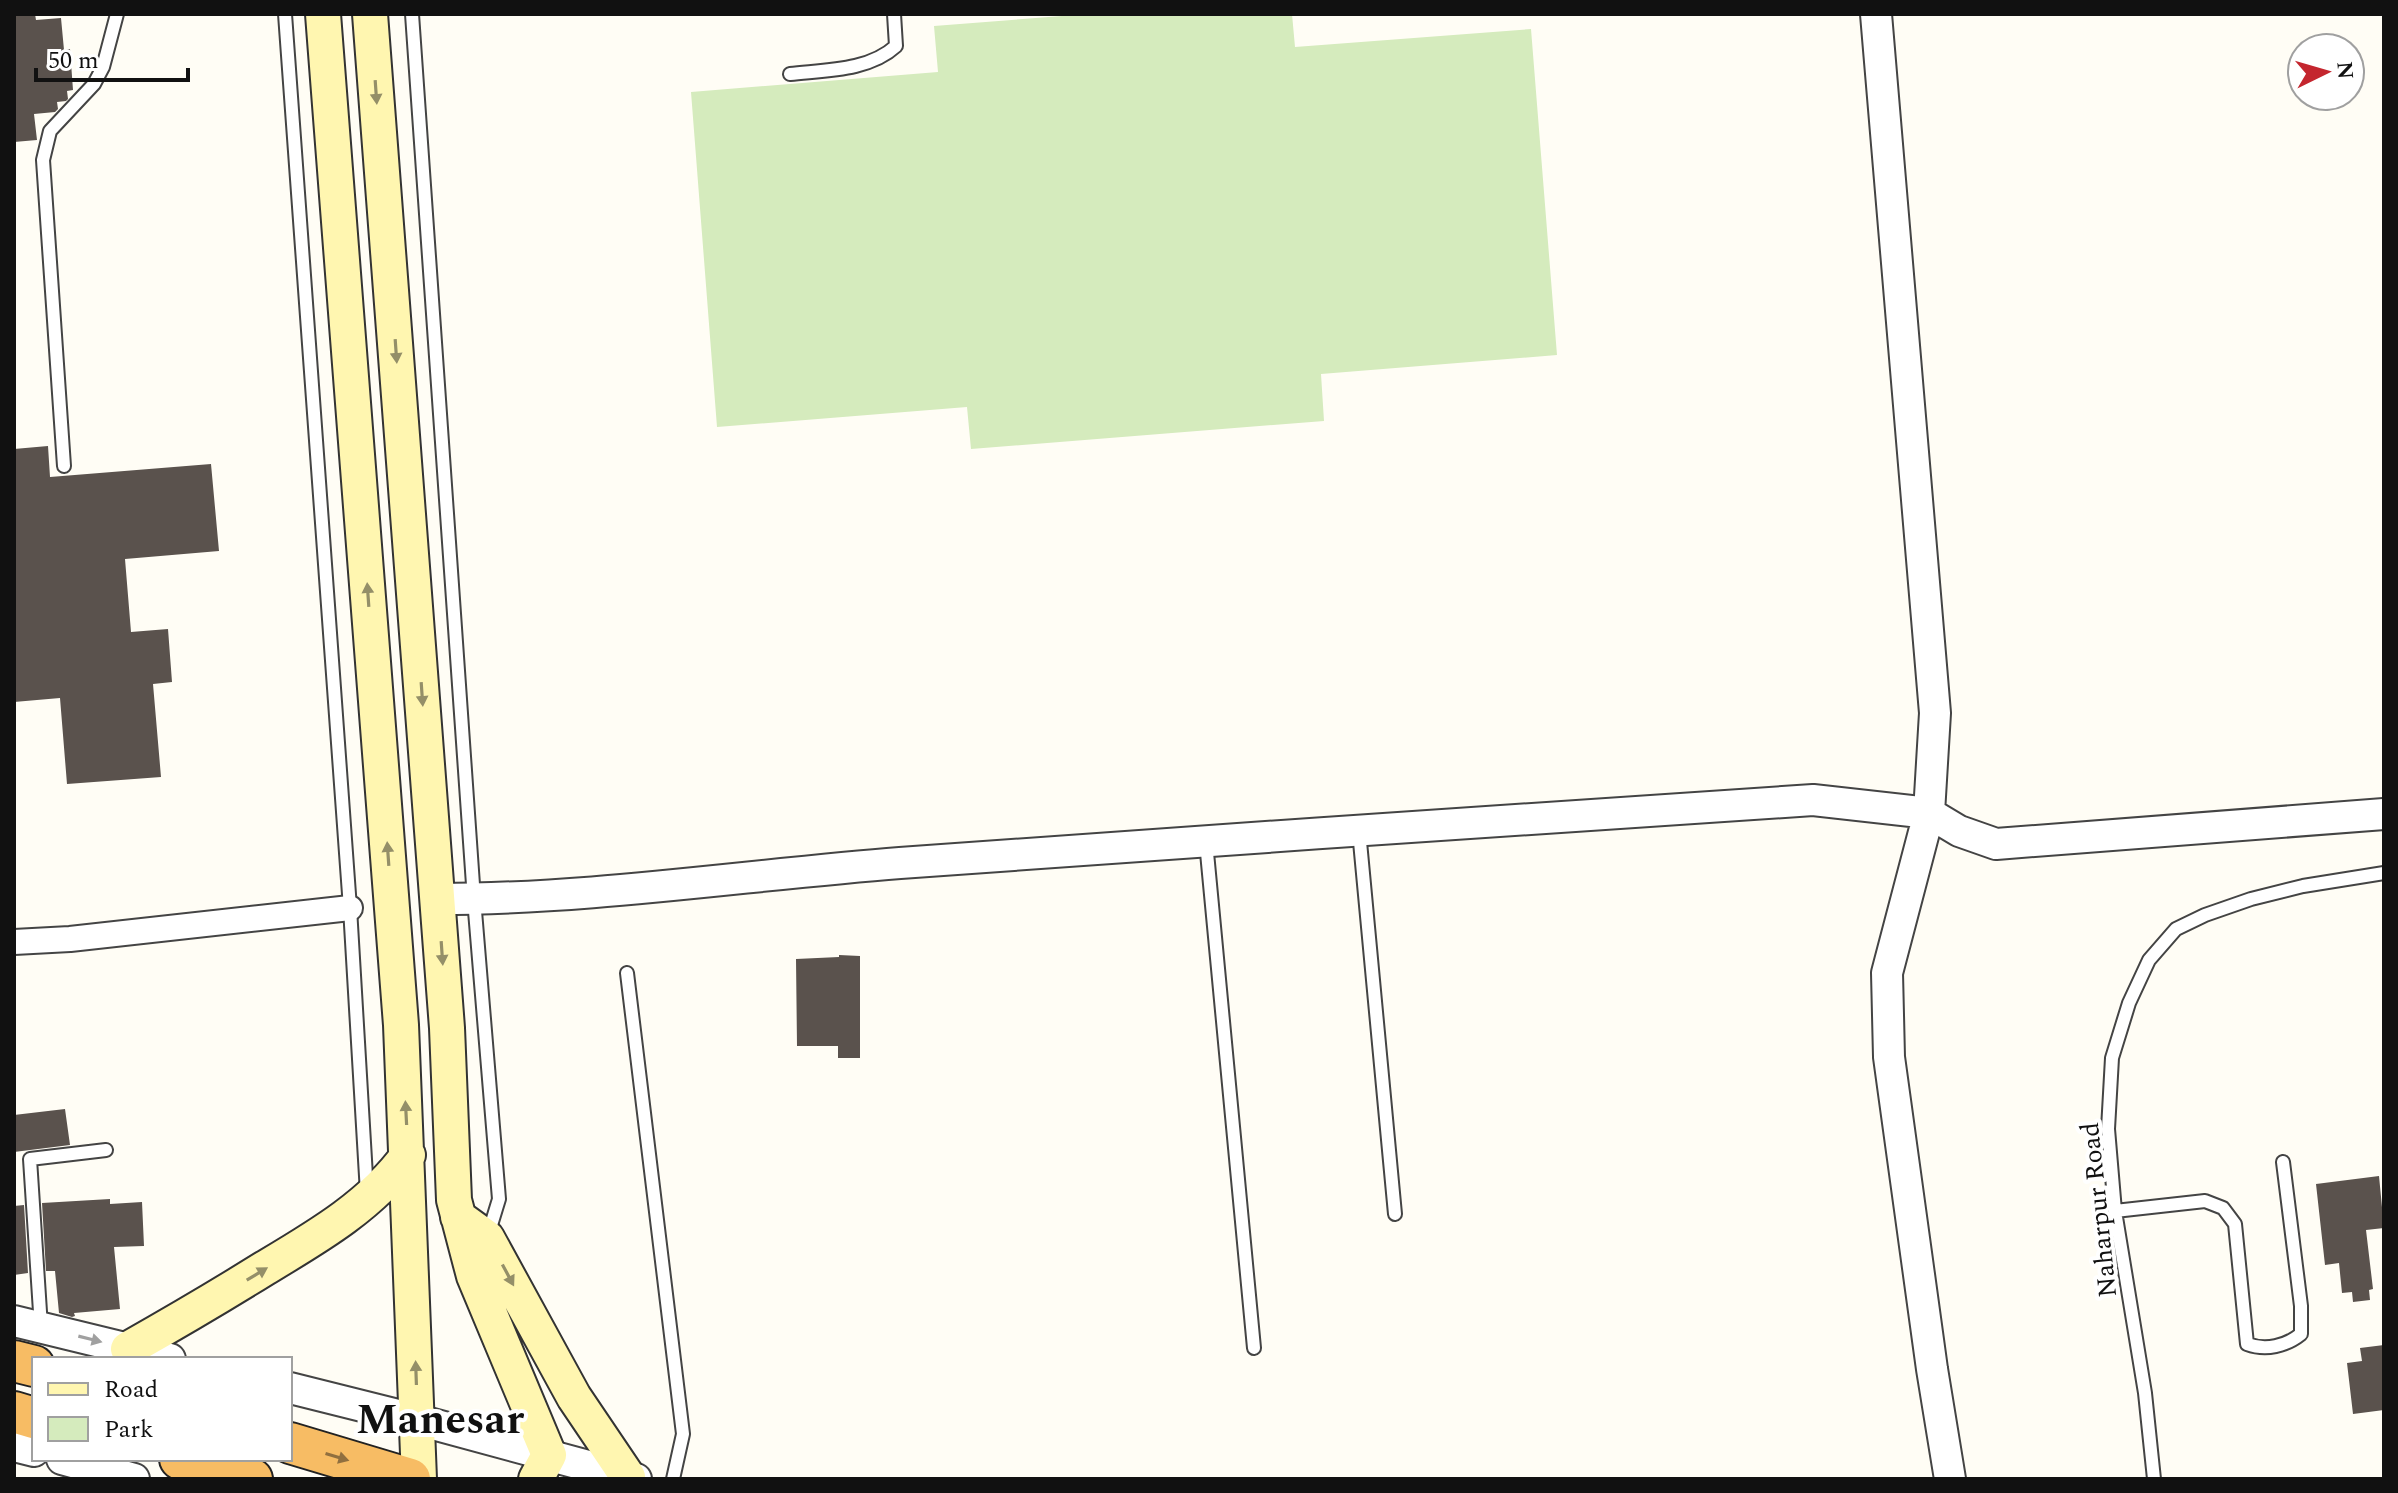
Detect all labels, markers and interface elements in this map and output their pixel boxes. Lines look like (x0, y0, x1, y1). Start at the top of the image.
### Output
scale bar (36, 32, 188, 82)
north arrow (2286, 32, 2366, 112)
text: 50 m (48, 43, 99, 79)
text: N (2327, 60, 2362, 81)
one-way arrow (370, 80, 383, 105)
one-way arrow (390, 339, 403, 364)
one-way arrow (361, 582, 374, 607)
one-way arrow (416, 682, 429, 707)
one-way arrow (381, 841, 394, 866)
one-way arrow (436, 941, 449, 966)
one-way arrow (399, 1100, 412, 1125)
street label: Naharpur Road (2070, 1120, 2128, 1299)
one-way arrow (502, 1263, 515, 1286)
one-way arrow (245, 1267, 268, 1282)
one-way arrow (77, 1334, 102, 1346)
legend (32, 1357, 292, 1461)
one-way arrow (409, 1360, 422, 1385)
text: Road (104, 1372, 158, 1408)
district label: Manesar (356, 1389, 524, 1452)
text: Park (104, 1412, 154, 1448)
one-way arrow (326, 1451, 350, 1464)

